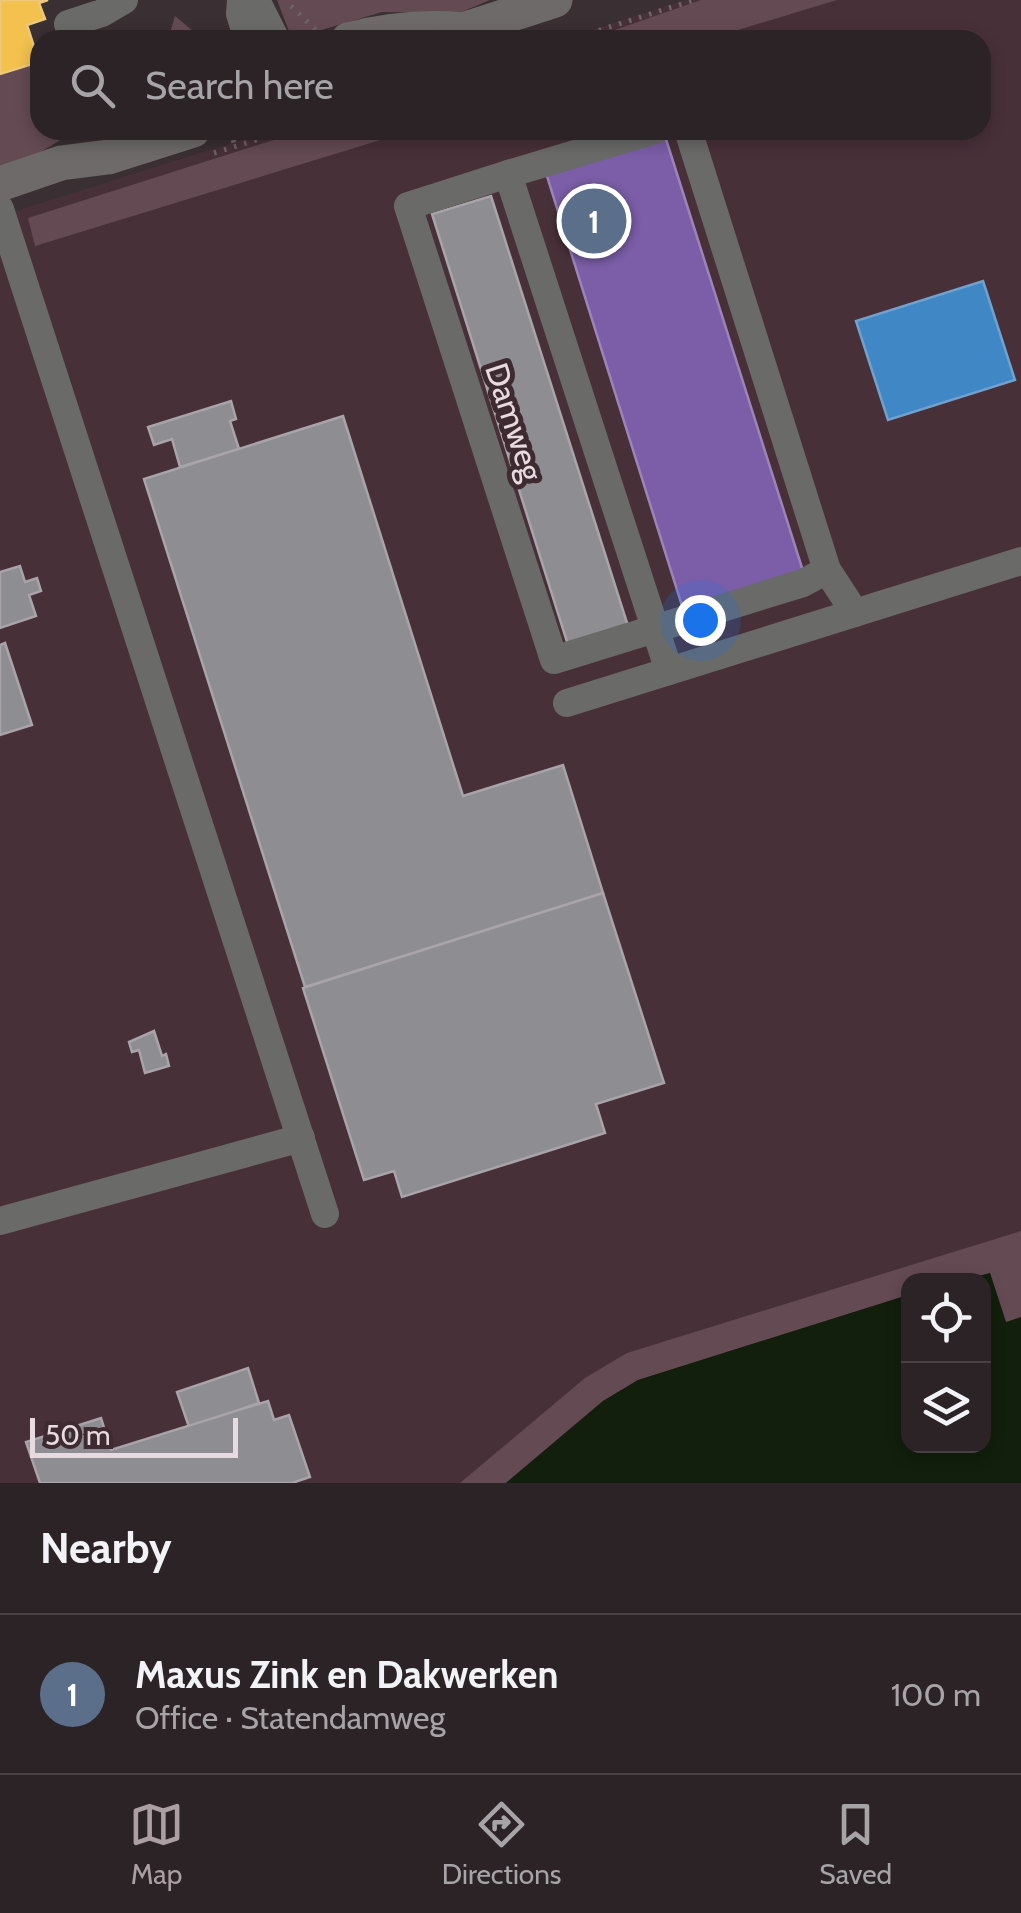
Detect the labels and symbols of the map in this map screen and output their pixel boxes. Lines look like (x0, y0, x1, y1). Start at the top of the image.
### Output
pin: 1 (562, 184, 626, 258)
street label: Damweg (477, 358, 552, 487)
your location (675, 595, 726, 646)
scale bar (30, 1413, 238, 1458)

